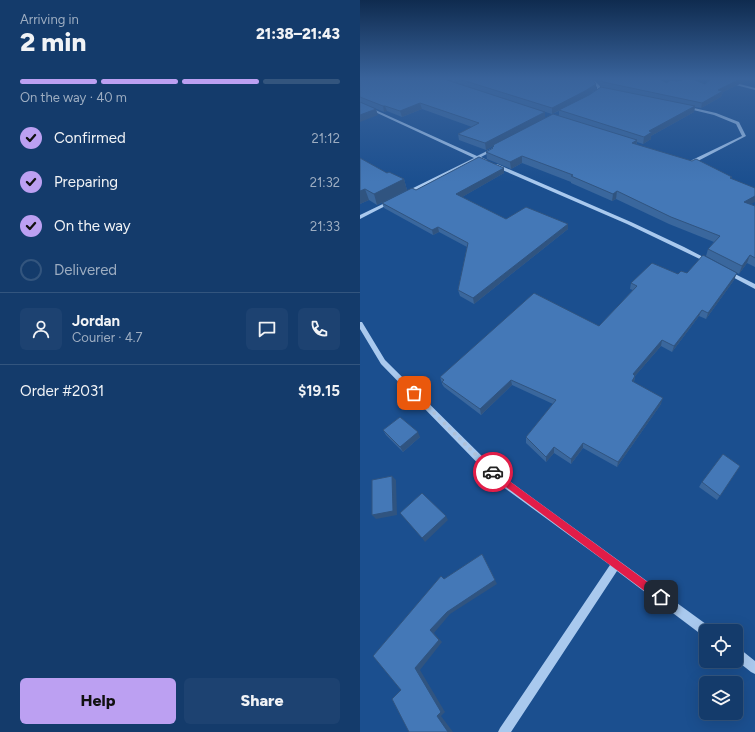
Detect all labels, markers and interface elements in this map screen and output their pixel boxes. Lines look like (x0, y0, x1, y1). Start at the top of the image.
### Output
text: Arriving in (20, 12, 79, 27)
text: 21:38–21:43 (256, 25, 340, 43)
text: 2 min (20, 26, 86, 58)
text: On the way · 40 m (20, 90, 127, 105)
icon: check (20, 127, 42, 149)
text: Confirmed (54, 129, 126, 147)
text: 21:12 (311, 131, 340, 146)
icon: check (20, 171, 42, 193)
text: Preparing (54, 173, 118, 191)
text: 21:32 (310, 175, 340, 190)
icon: check (20, 215, 42, 237)
text: On the way (54, 217, 131, 235)
text: 21:33 (310, 219, 340, 234)
text: Delivered (54, 261, 117, 279)
button: person (20, 308, 62, 350)
button: chat (246, 308, 288, 350)
button: phone (298, 308, 340, 350)
text: Jordan (72, 312, 120, 330)
text: Courier · 4.7 (72, 330, 143, 345)
pin (397, 376, 431, 410)
text: Order #2031 (20, 382, 104, 400)
text: $19.15 (298, 382, 340, 400)
icon: bag (403, 382, 425, 404)
courier (473, 452, 513, 492)
icon: car (482, 461, 504, 483)
pin (644, 580, 678, 614)
icon: home (650, 586, 672, 608)
map controls (699, 624, 743, 720)
button: locate (699, 624, 743, 668)
button: layers (699, 676, 743, 720)
button: Help (20, 678, 176, 724)
button: Share (184, 678, 340, 724)

